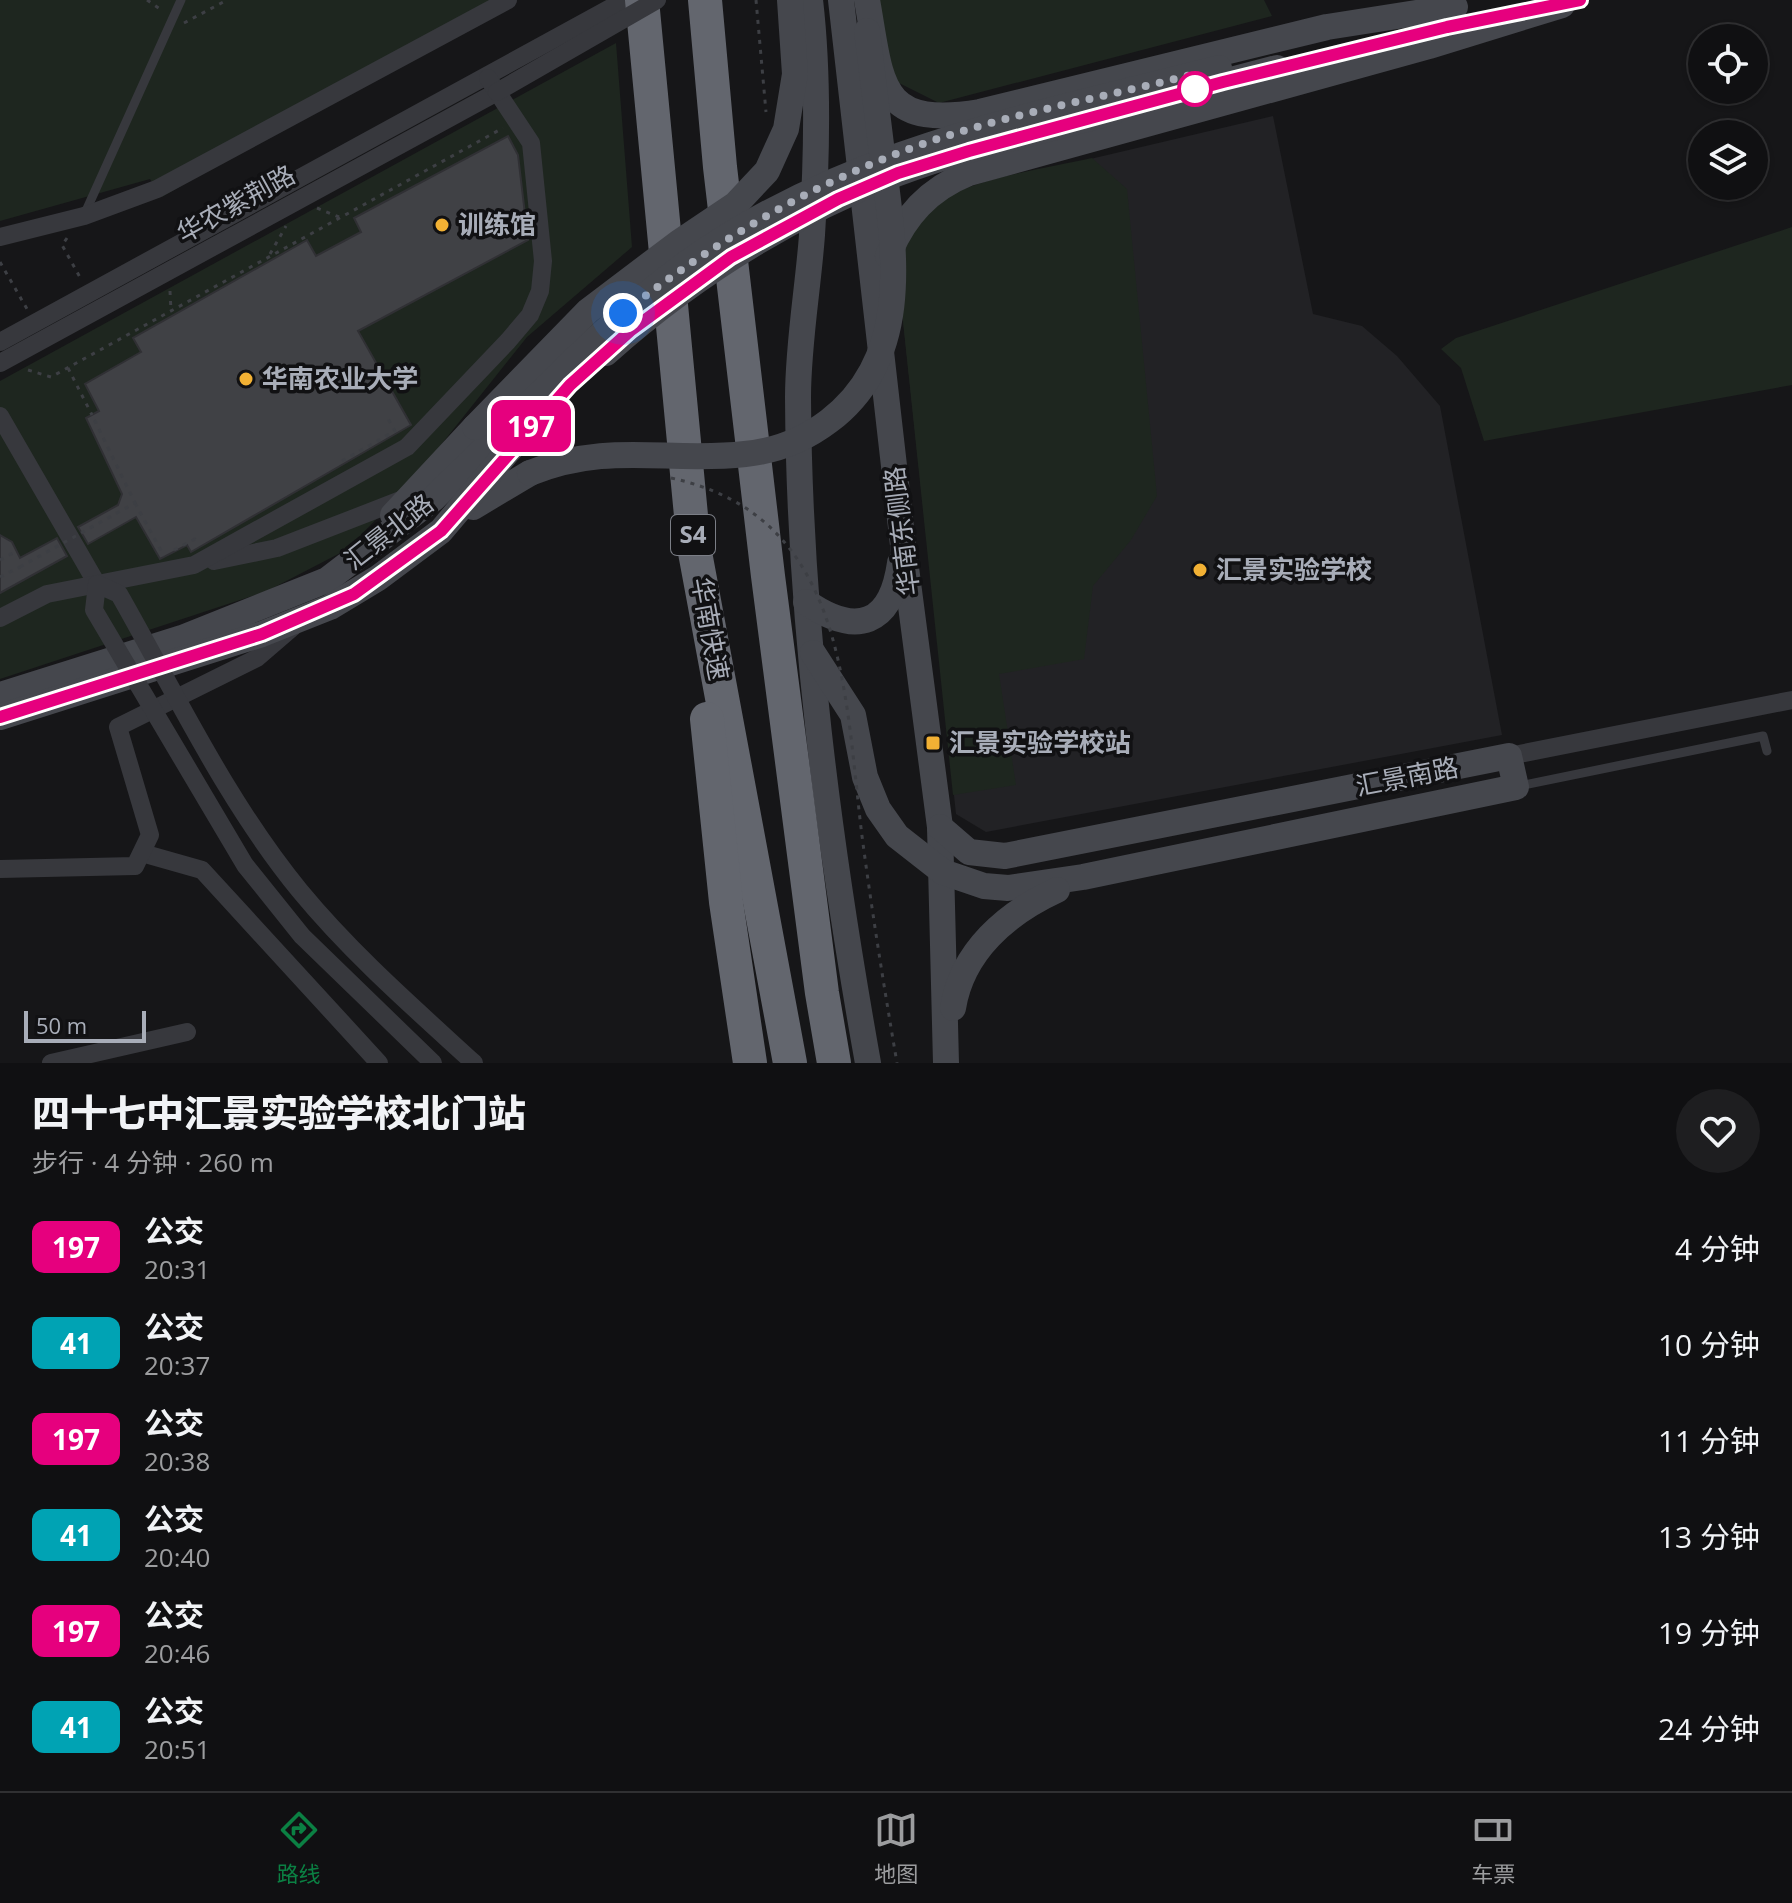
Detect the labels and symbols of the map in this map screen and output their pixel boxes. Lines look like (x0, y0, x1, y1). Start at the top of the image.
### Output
unlabelled marker (1178, 72, 1212, 106)
street label: 华农紫荆路 (170, 156, 301, 250)
place label: 训练馆 (458, 206, 536, 242)
marker: 训练馆 (433, 216, 451, 234)
your location (603, 293, 643, 333)
place label: 华南农业大学 (262, 360, 418, 396)
marker: 华南农业大学 (237, 370, 255, 388)
line badge: 197 (485, 400, 577, 452)
street label: 华南东侧路 (875, 464, 927, 598)
street label: 汇景北路 (336, 485, 440, 577)
road number: S4 (671, 515, 715, 555)
place label: 汇景实验学校 (1216, 551, 1372, 587)
marker: 汇景实验学校 (1191, 561, 1209, 579)
street label: 华南快速 (684, 574, 738, 683)
place label: 汇景实验学校站 (949, 724, 1131, 760)
marker: 汇景实验学校站 (924, 734, 942, 752)
street label: 汇景南路 (1352, 748, 1461, 804)
scale bar (24, 1007, 146, 1043)

